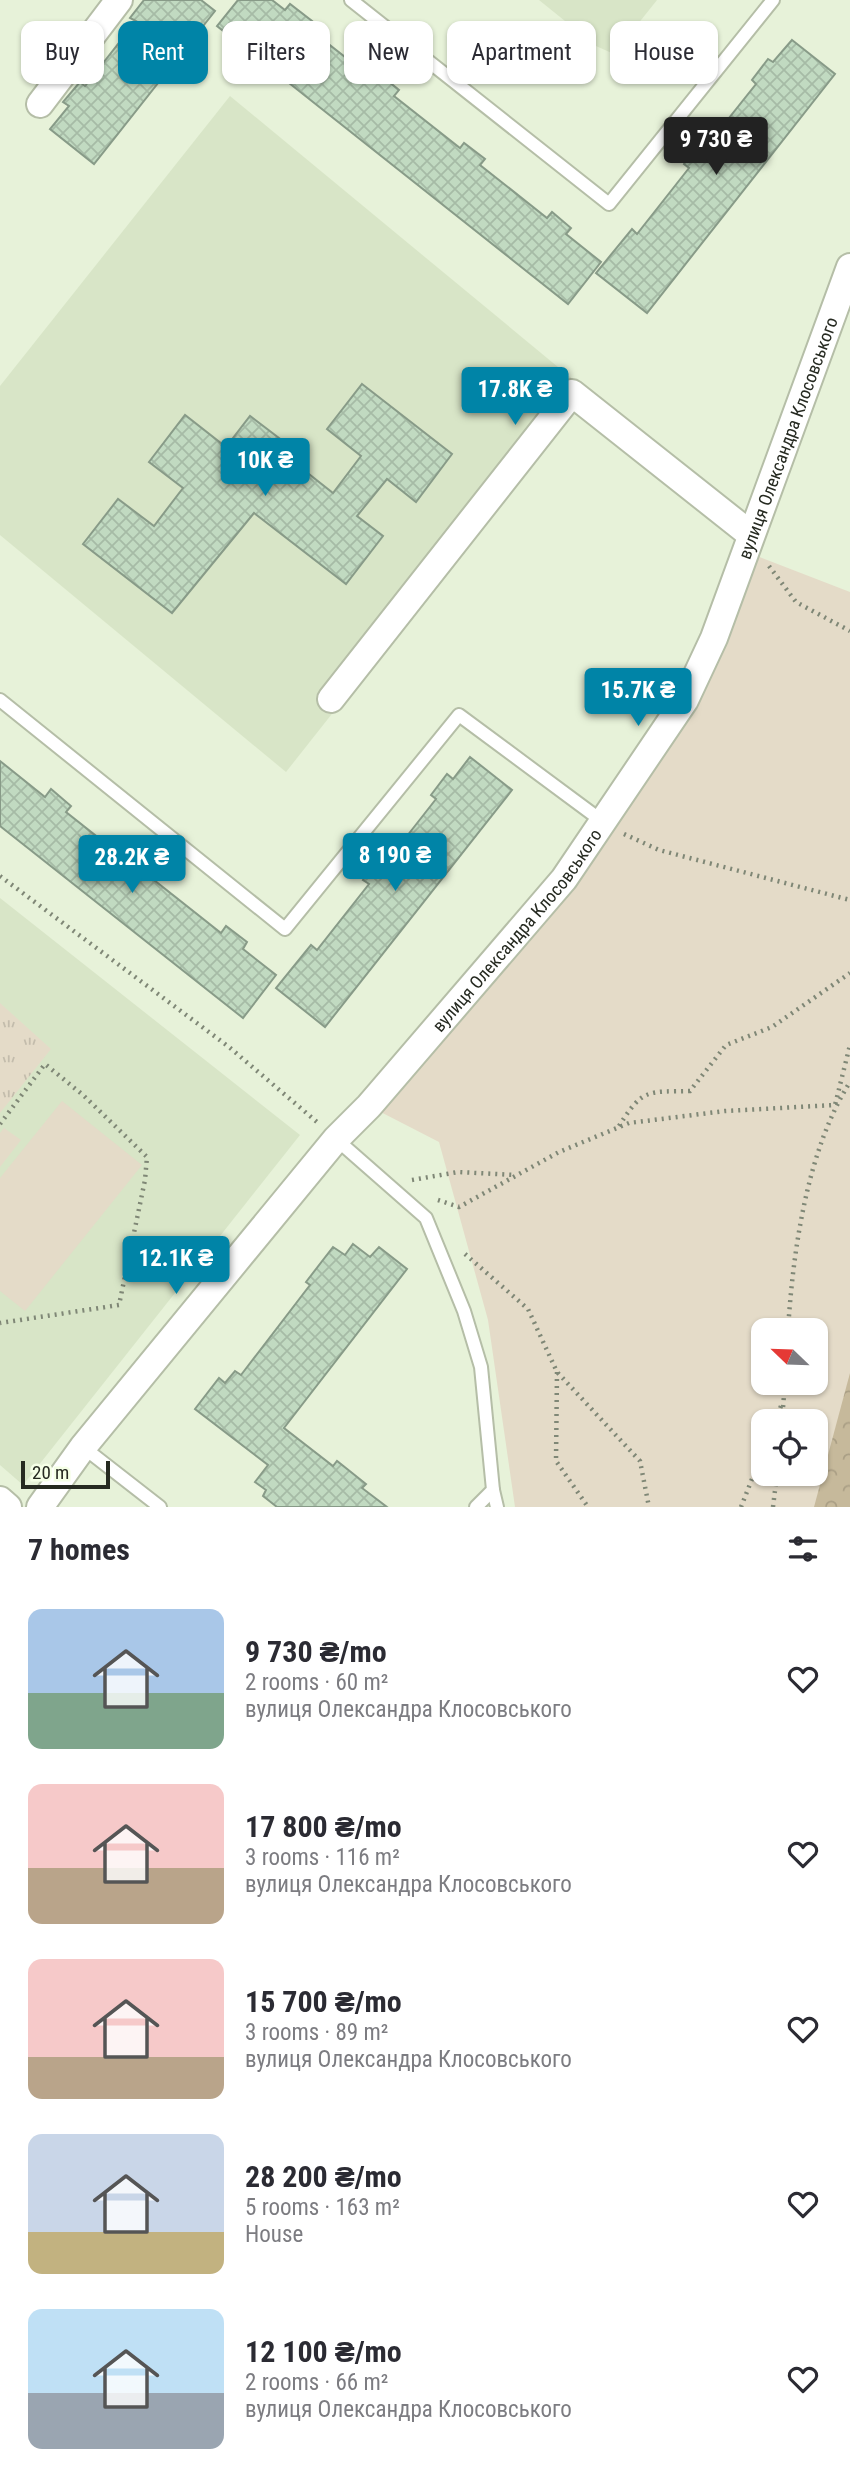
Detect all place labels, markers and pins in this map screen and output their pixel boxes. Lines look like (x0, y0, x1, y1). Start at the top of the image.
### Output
pin: 9 730 ₴ (651, 118, 781, 177)
pin: 17.8K ₴ (450, 368, 580, 427)
pin: 10K ₴ (216, 438, 314, 498)
pin: 15.7K ₴ (573, 668, 703, 728)
pin: 8 190 ₴ (330, 834, 460, 893)
pin: 28.2K ₴ (67, 836, 197, 895)
pin: 12.1K ₴ (111, 1236, 241, 1296)

